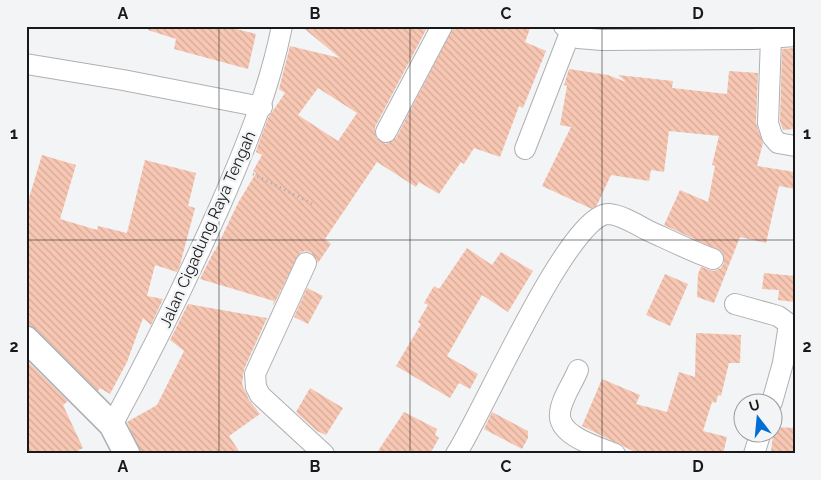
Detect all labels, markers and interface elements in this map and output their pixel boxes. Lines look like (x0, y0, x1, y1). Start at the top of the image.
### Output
text: A (118, 4, 129, 23)
text: B (310, 4, 321, 23)
text: C (501, 4, 512, 23)
text: D (692, 4, 704, 23)
text: 1 (10, 124, 18, 143)
text: 1 (803, 124, 811, 143)
street label: Jalan Cigadung Raya Tengah (156, 128, 259, 330)
text: 2 (9, 337, 19, 356)
text: 2 (802, 337, 812, 356)
north arrow (734, 392, 784, 442)
text: U (747, 396, 762, 415)
text: A (118, 457, 129, 476)
text: B (310, 457, 321, 476)
text: C (501, 457, 512, 476)
text: D (692, 457, 704, 476)

